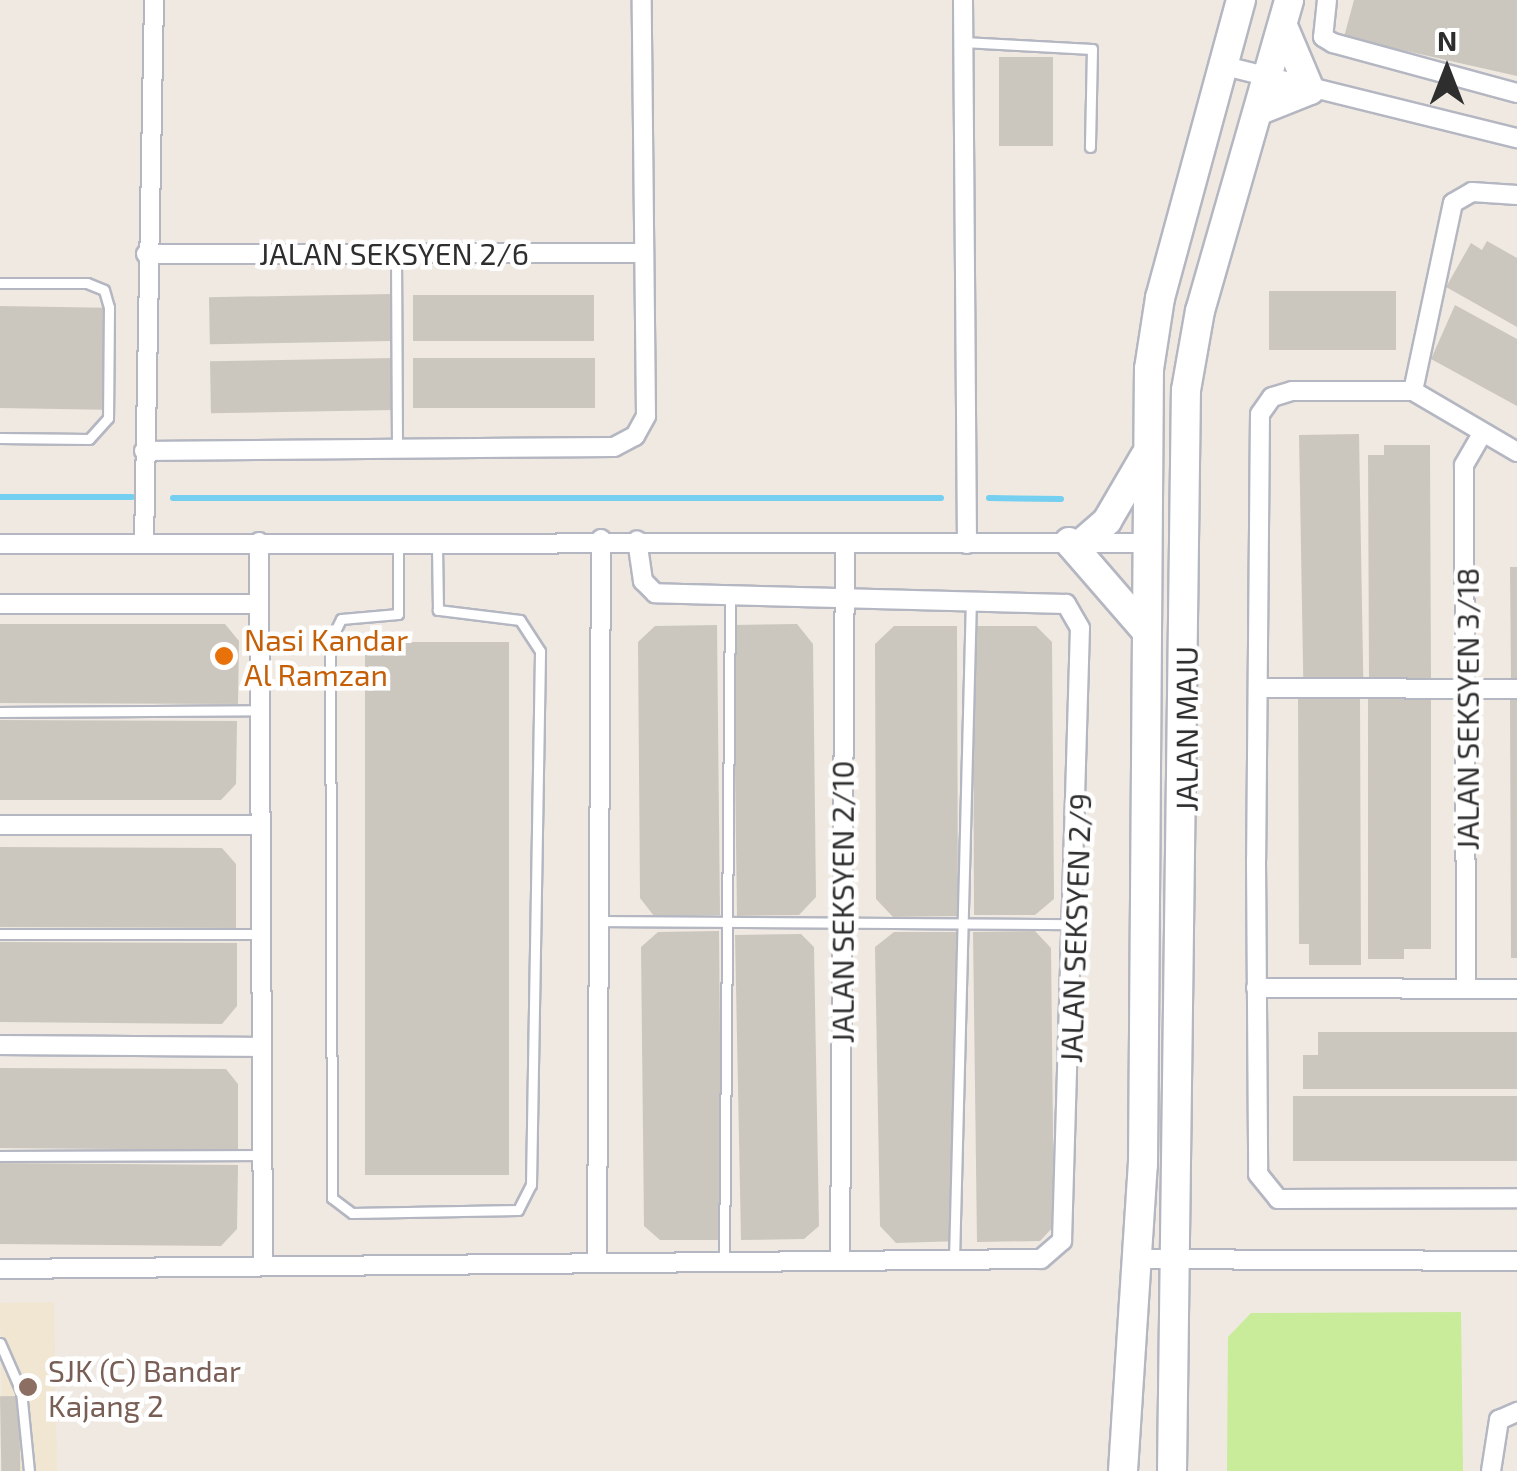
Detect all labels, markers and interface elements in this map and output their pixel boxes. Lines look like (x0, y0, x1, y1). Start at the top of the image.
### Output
north arrow (1397, 20, 1497, 120)
text: N (1437, 23, 1457, 57)
street label: JALAN SEKSYEN 2/6 (259, 235, 529, 271)
street label: JALAN SEKSYEN 3/18 (1449, 568, 1485, 850)
place label: Nasi Kandar Al Ramzan (244, 621, 408, 692)
marker: Nasi Kandar Al Ramzan (213, 645, 235, 667)
street label: JALAN MAJU (1168, 646, 1204, 812)
street label: JALAN SEKSYEN 2/10 (824, 761, 860, 1043)
street label: JALAN SEKSYEN 2/9 (1052, 792, 1098, 1064)
place label: SJK (C) Bandar Kajang 2 (48, 1352, 241, 1422)
marker: SJK (C) Bandar Kajang 2 (17, 1376, 39, 1398)

